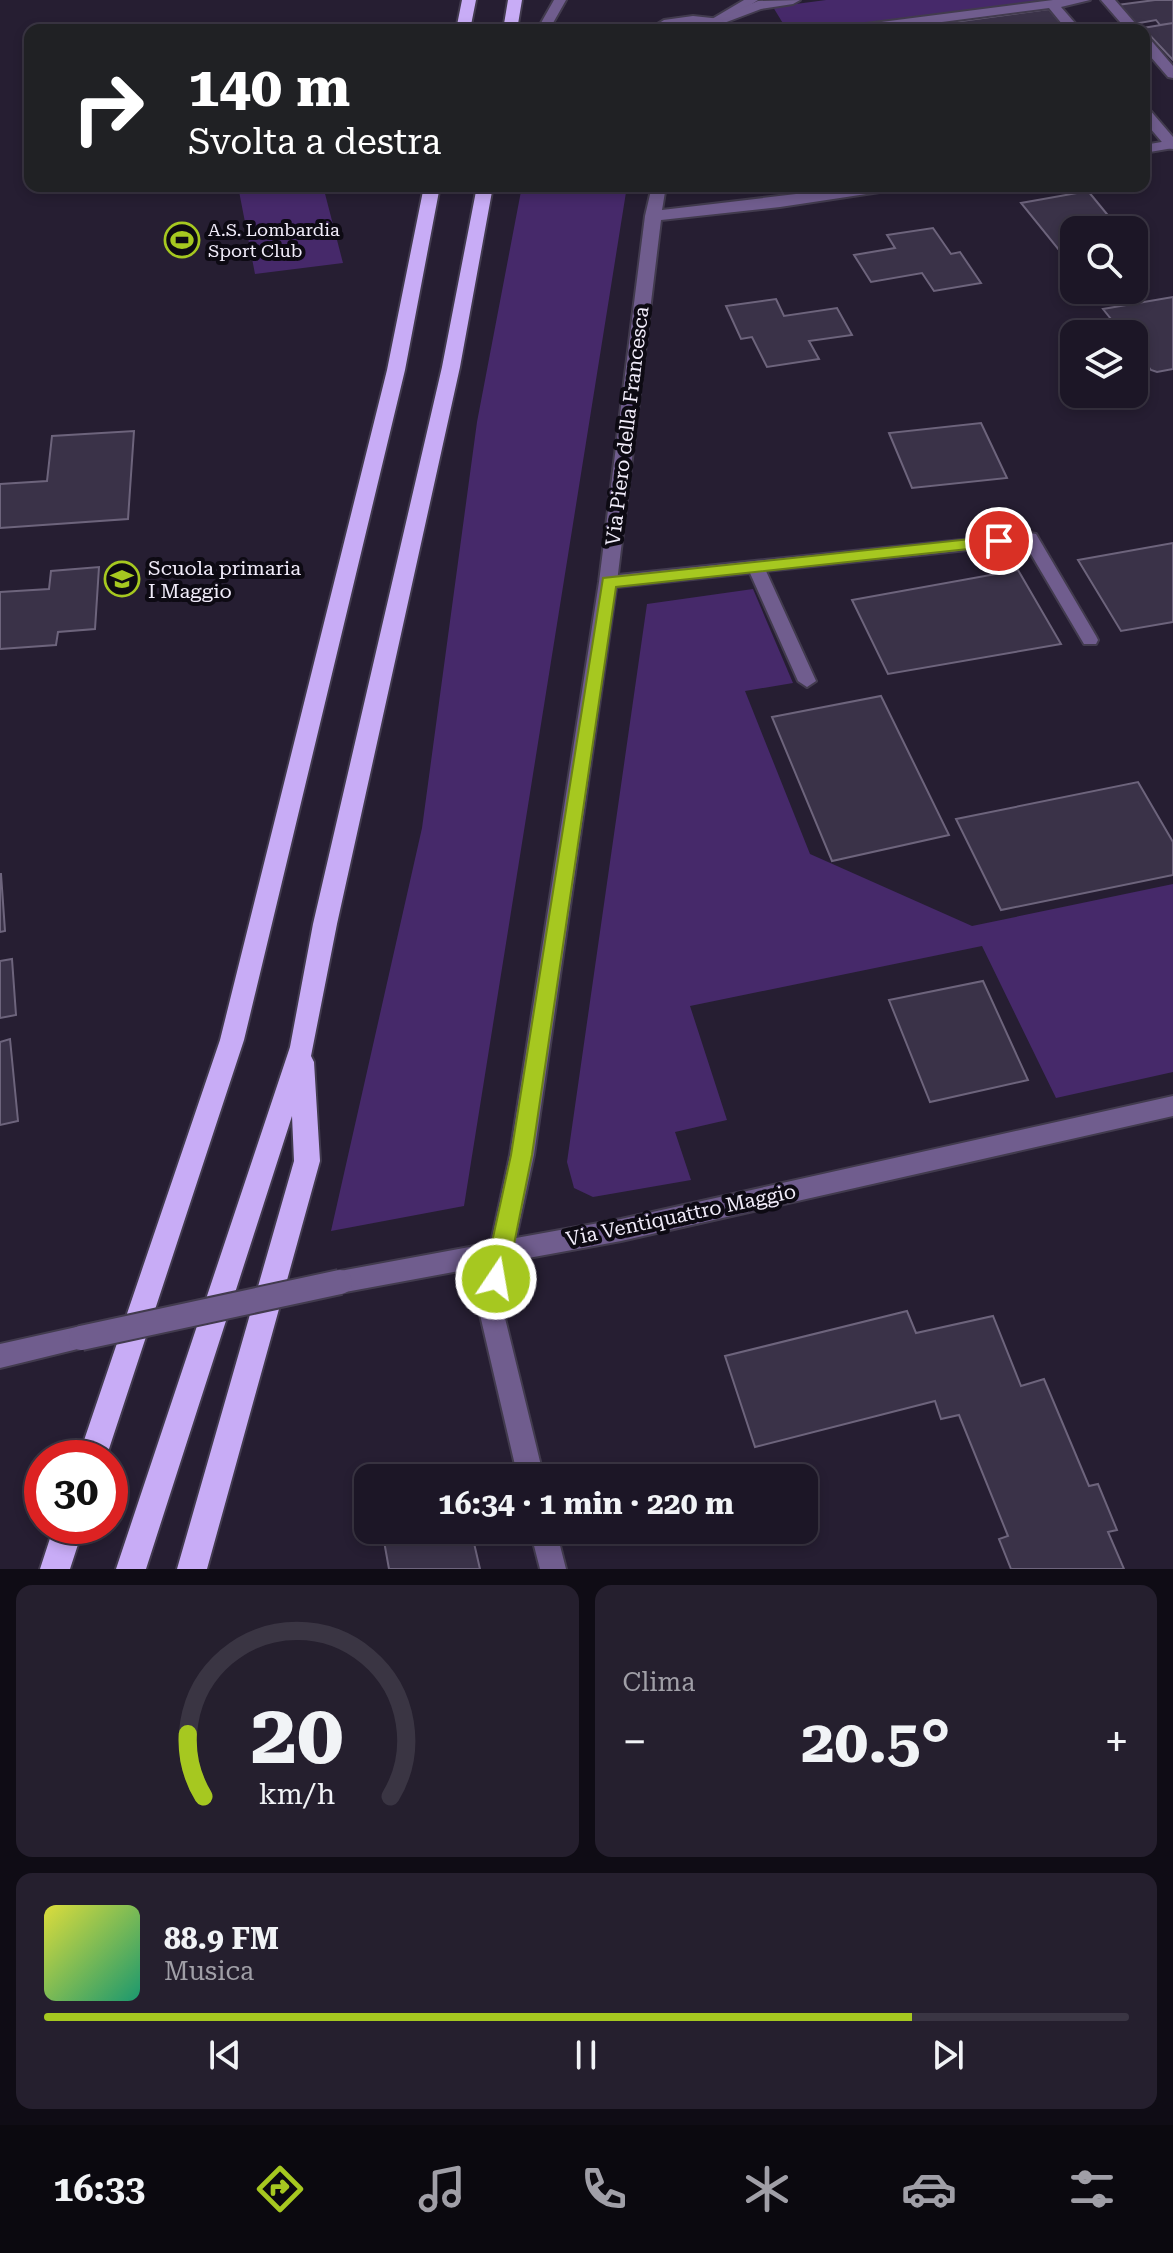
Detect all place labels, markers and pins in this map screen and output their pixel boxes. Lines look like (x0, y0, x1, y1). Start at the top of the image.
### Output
place label: A.S. Lombardia Sport Club (208, 219, 340, 261)
sports icon: A.S. Lombardia Sport Club (163, 221, 201, 259)
pin (965, 507, 1033, 575)
place label: Scuola primaria I Maggio (148, 556, 301, 603)
school or university icon: Scuola primaria I Maggio (103, 560, 141, 598)

